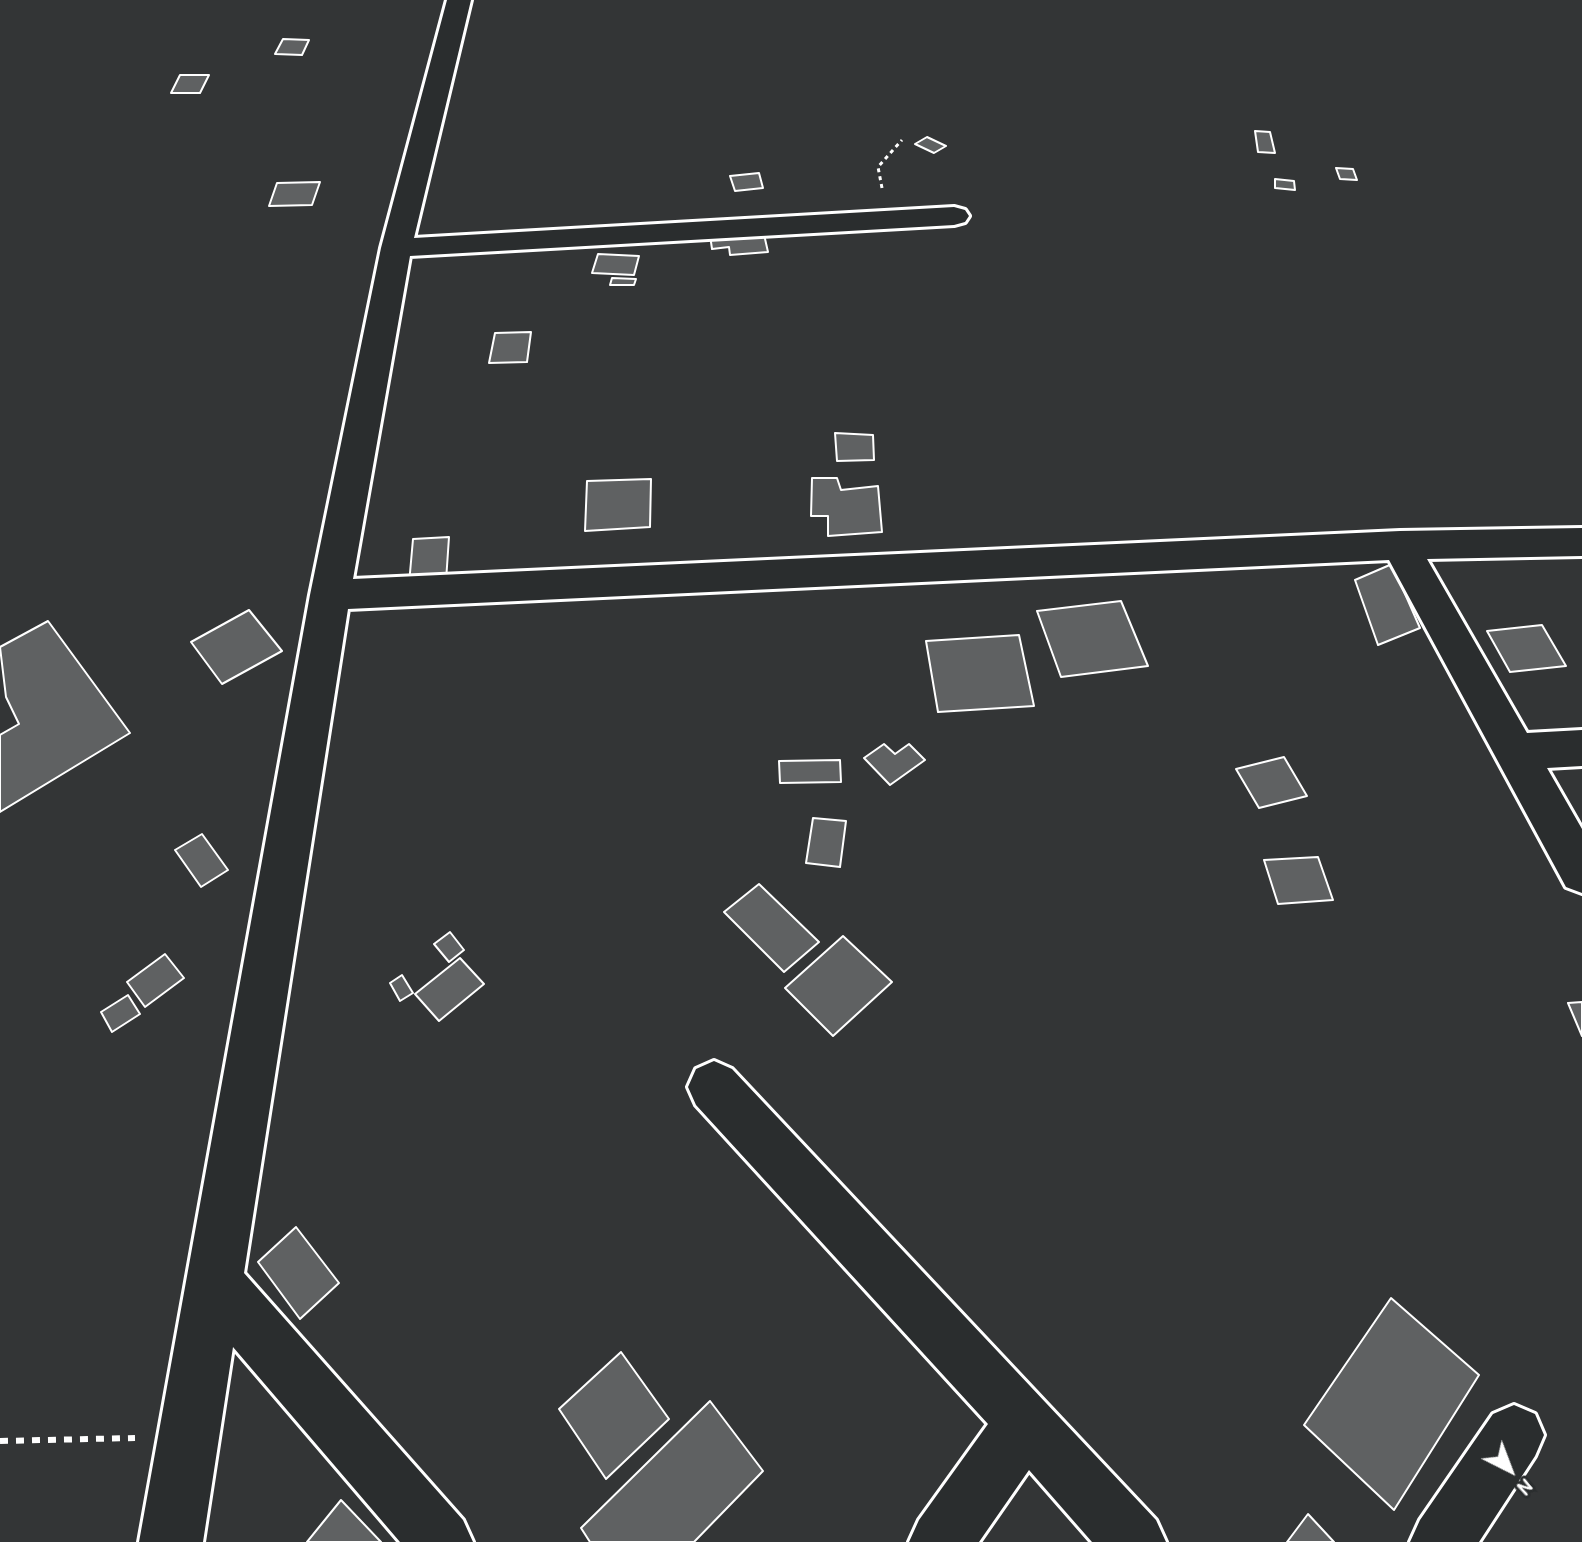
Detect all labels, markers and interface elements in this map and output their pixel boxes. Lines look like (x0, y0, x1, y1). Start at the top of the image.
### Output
north arrow (1470, 1430, 1550, 1510)
text: N (1512, 1473, 1540, 1503)

